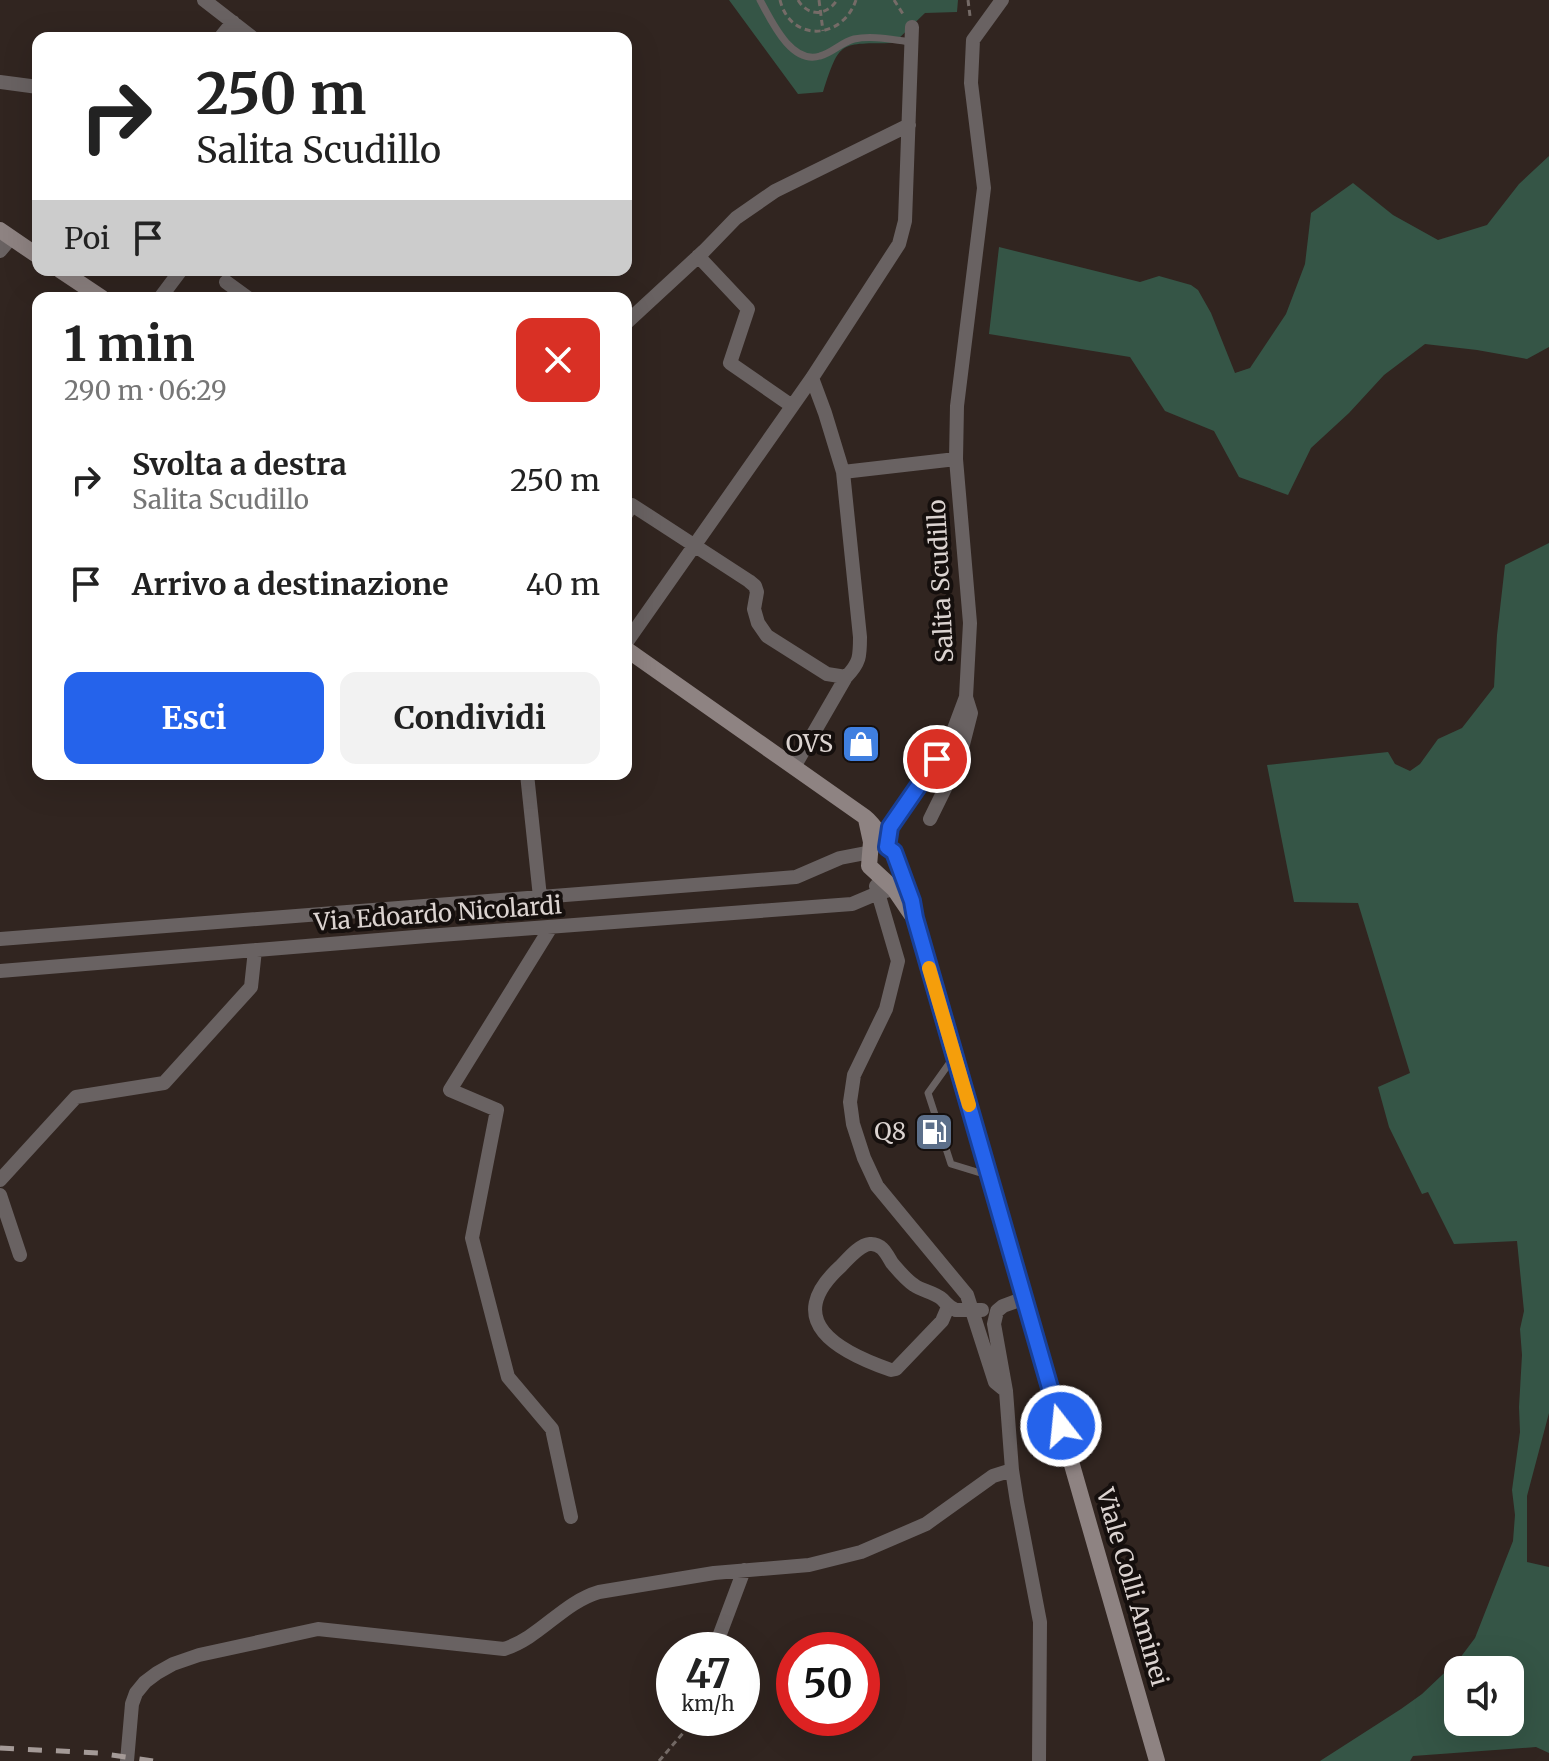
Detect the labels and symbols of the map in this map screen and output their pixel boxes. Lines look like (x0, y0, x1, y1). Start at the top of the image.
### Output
street label: Salita Scudillo (921, 499, 960, 663)
shop icon: OVS (840, 723, 882, 765)
pin (903, 725, 971, 793)
place label: OVS (786, 728, 833, 759)
street label: Via Edoardo Nicolardi (312, 889, 563, 938)
fuel station icon: Q8 (913, 1111, 955, 1153)
place label: Q8 (874, 1116, 906, 1147)
position arrow (1019, 1384, 1103, 1468)
street label: Viale Colli Aminei (1089, 1483, 1176, 1690)
speed limit sign: 50 (776, 1632, 880, 1736)

